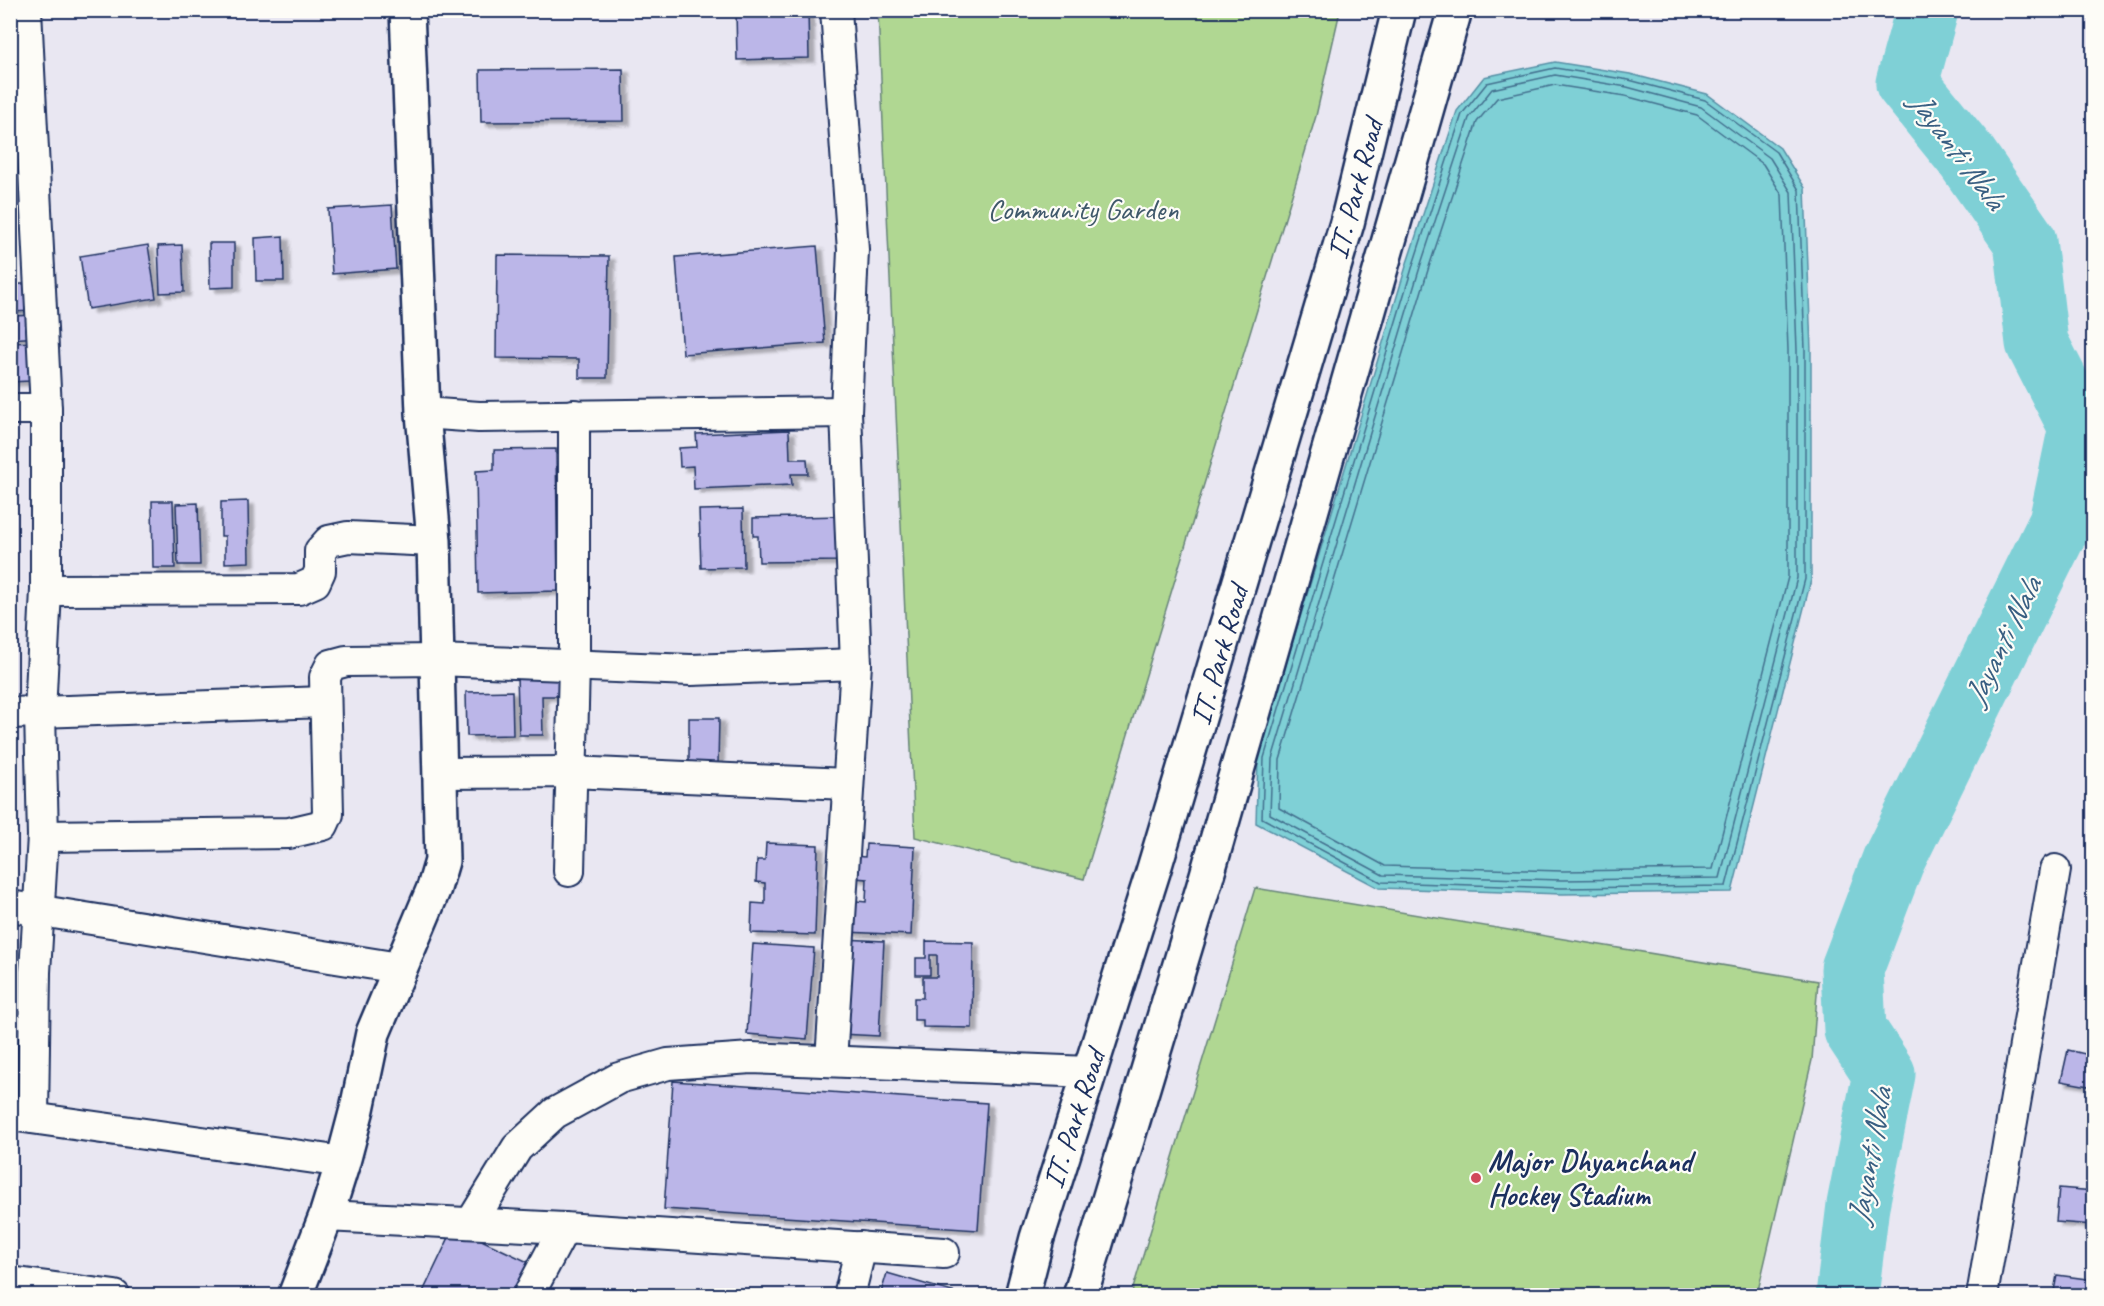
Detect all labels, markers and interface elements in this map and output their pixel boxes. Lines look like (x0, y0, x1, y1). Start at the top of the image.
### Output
water label: Jayanti Nala (1898, 81, 2017, 220)
street label: IT. Park Road (1318, 111, 1393, 263)
park label: Community Garden (987, 190, 1179, 228)
water label: Jayanti Nala (1953, 568, 2052, 714)
street label: IT. Park Road (1181, 577, 1258, 729)
street label: IT. Park Road (1034, 1041, 1116, 1193)
water label: Jayanti Nala (1837, 1082, 1902, 1230)
place label: Major Dhyanchand Hockey Stadium (1488, 1142, 1696, 1214)
marker: Major Dhyanchand Hockey Stadium (1469, 1171, 1483, 1185)

